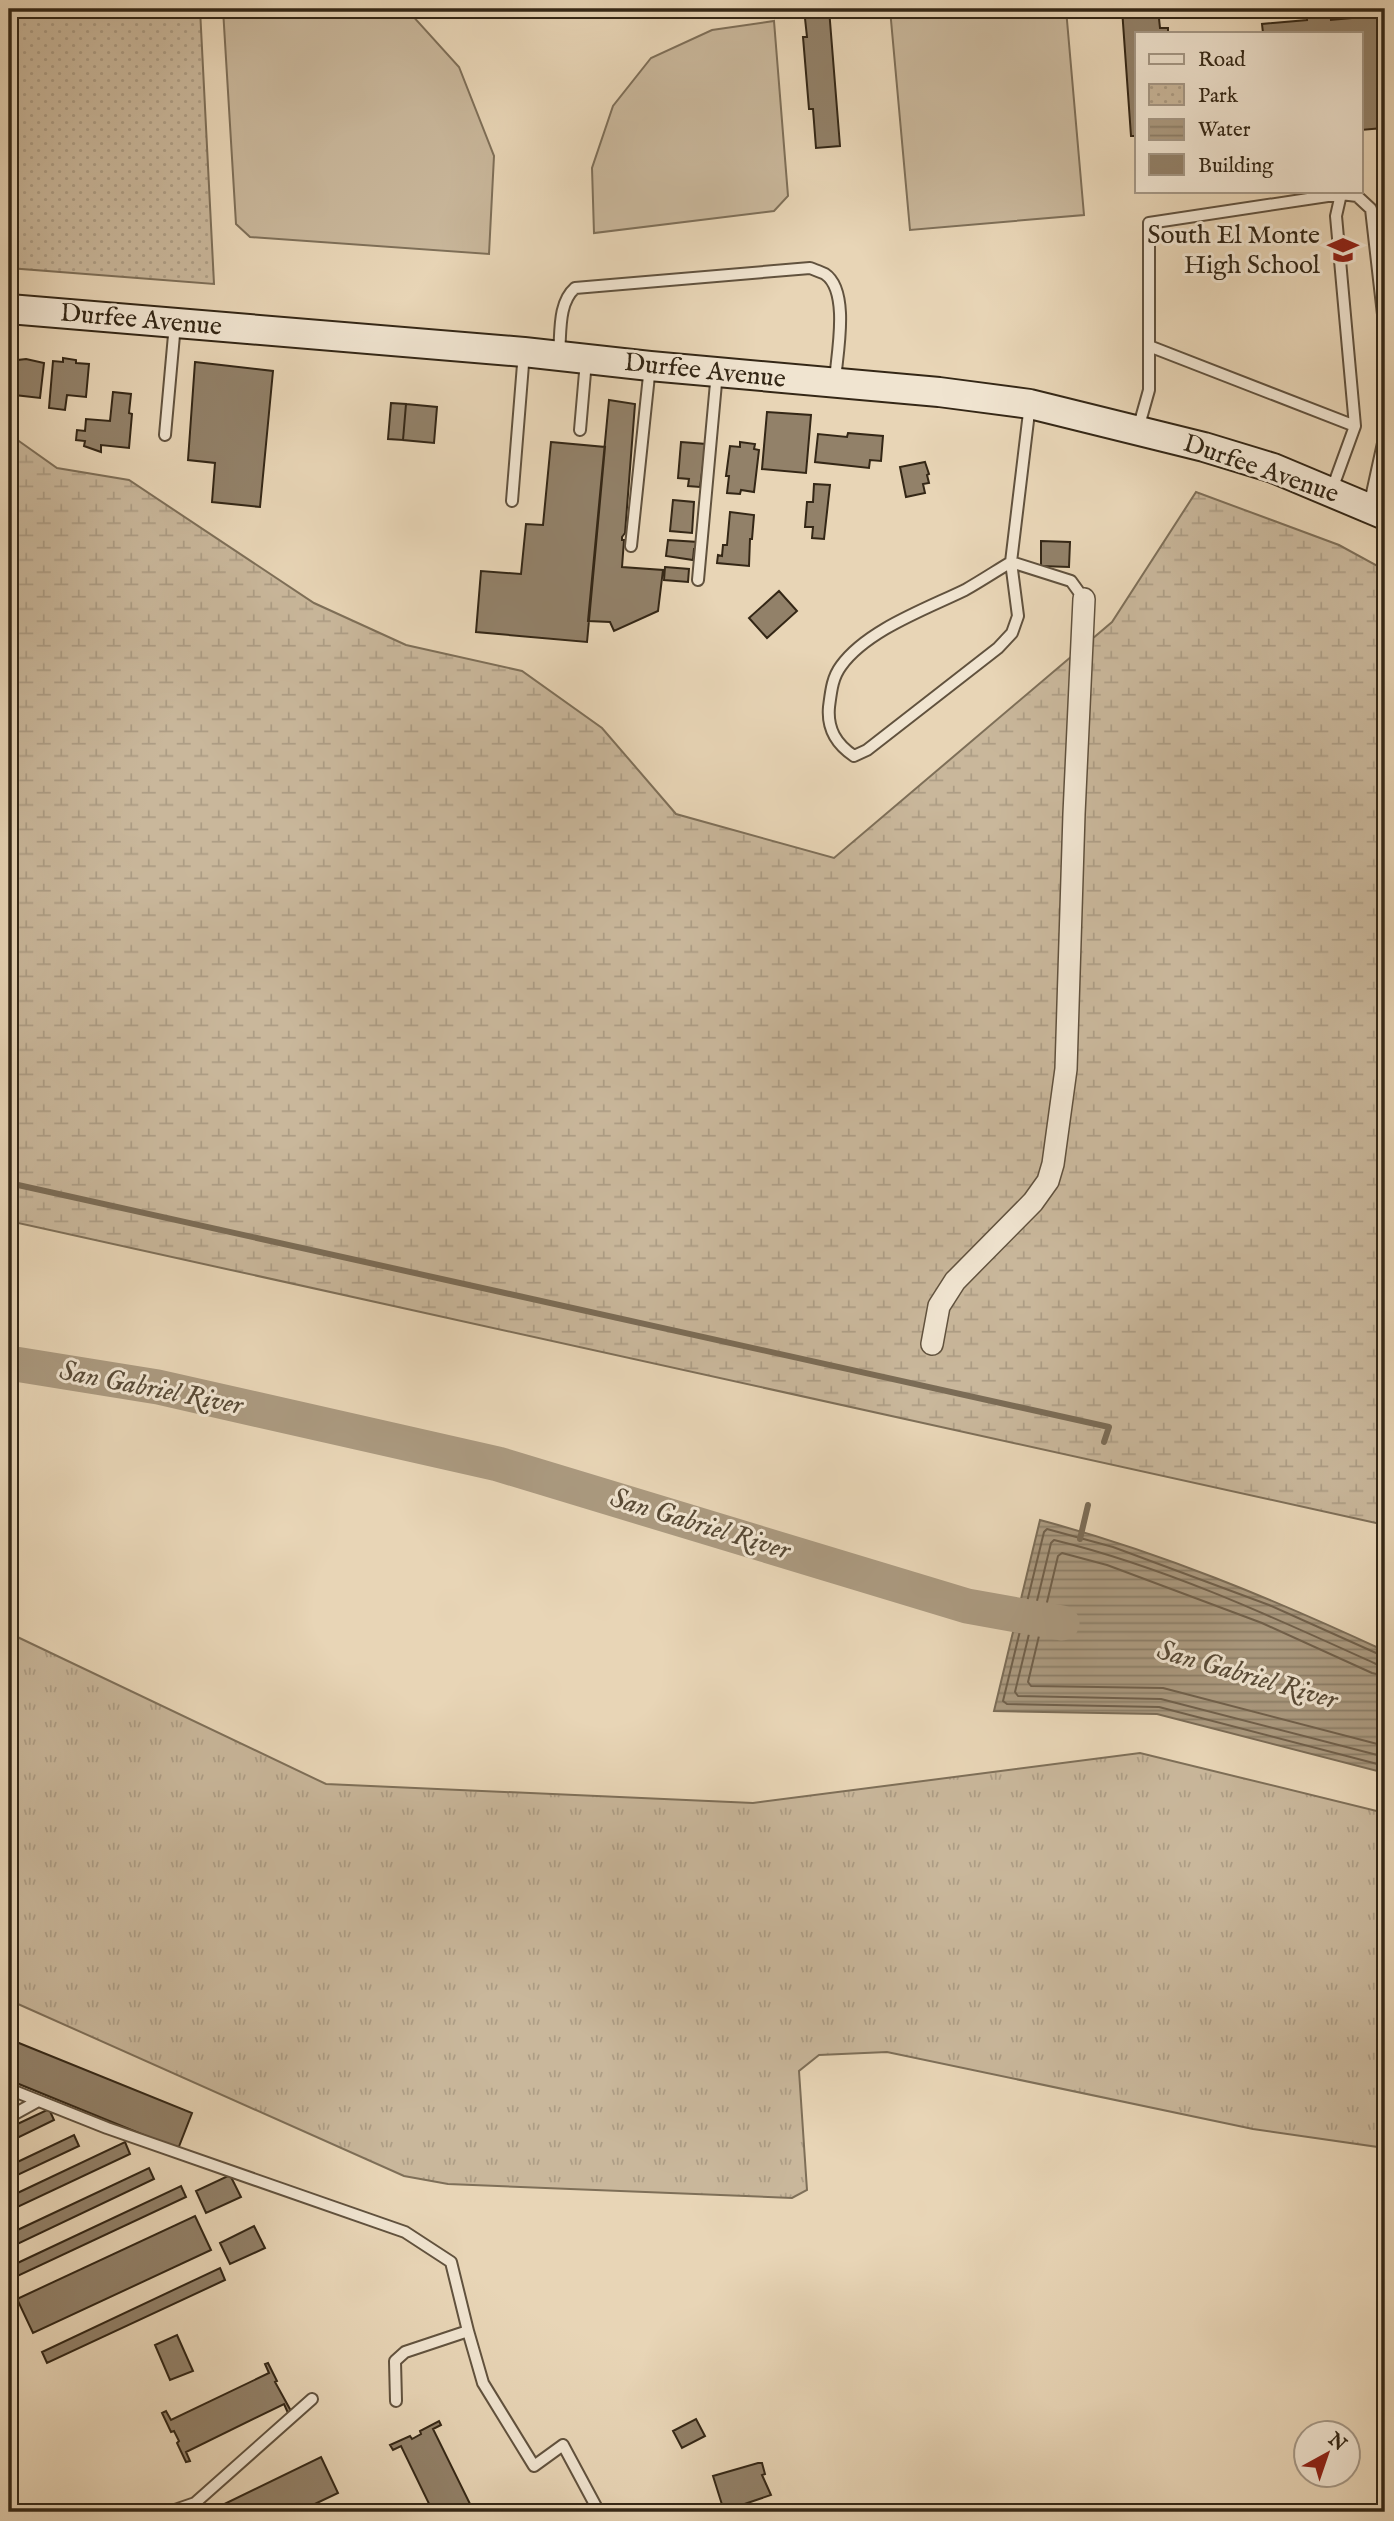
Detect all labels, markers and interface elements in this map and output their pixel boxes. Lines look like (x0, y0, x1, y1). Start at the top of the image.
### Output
legend (1135, 32, 1362, 192)
text: Road (1198, 47, 1246, 74)
text: Park (1198, 83, 1239, 110)
text: Water (1198, 117, 1251, 144)
text: Building (1198, 153, 1274, 180)
place label: South El Monte High School (1147, 219, 1321, 282)
school or university icon: South El Monte High School (1326, 233, 1360, 267)
street label: Durfee Avenue (59, 296, 223, 344)
street label: Durfee Avenue (623, 346, 787, 396)
street label: Durfee Avenue (1179, 427, 1343, 511)
water label: San Gabriel River (56, 1354, 247, 1424)
water label: San Gabriel River (606, 1481, 796, 1569)
water label: San Gabriel River (1153, 1634, 1343, 1719)
north arrow (1292, 2420, 1362, 2490)
text: N (1322, 2427, 1351, 2457)

